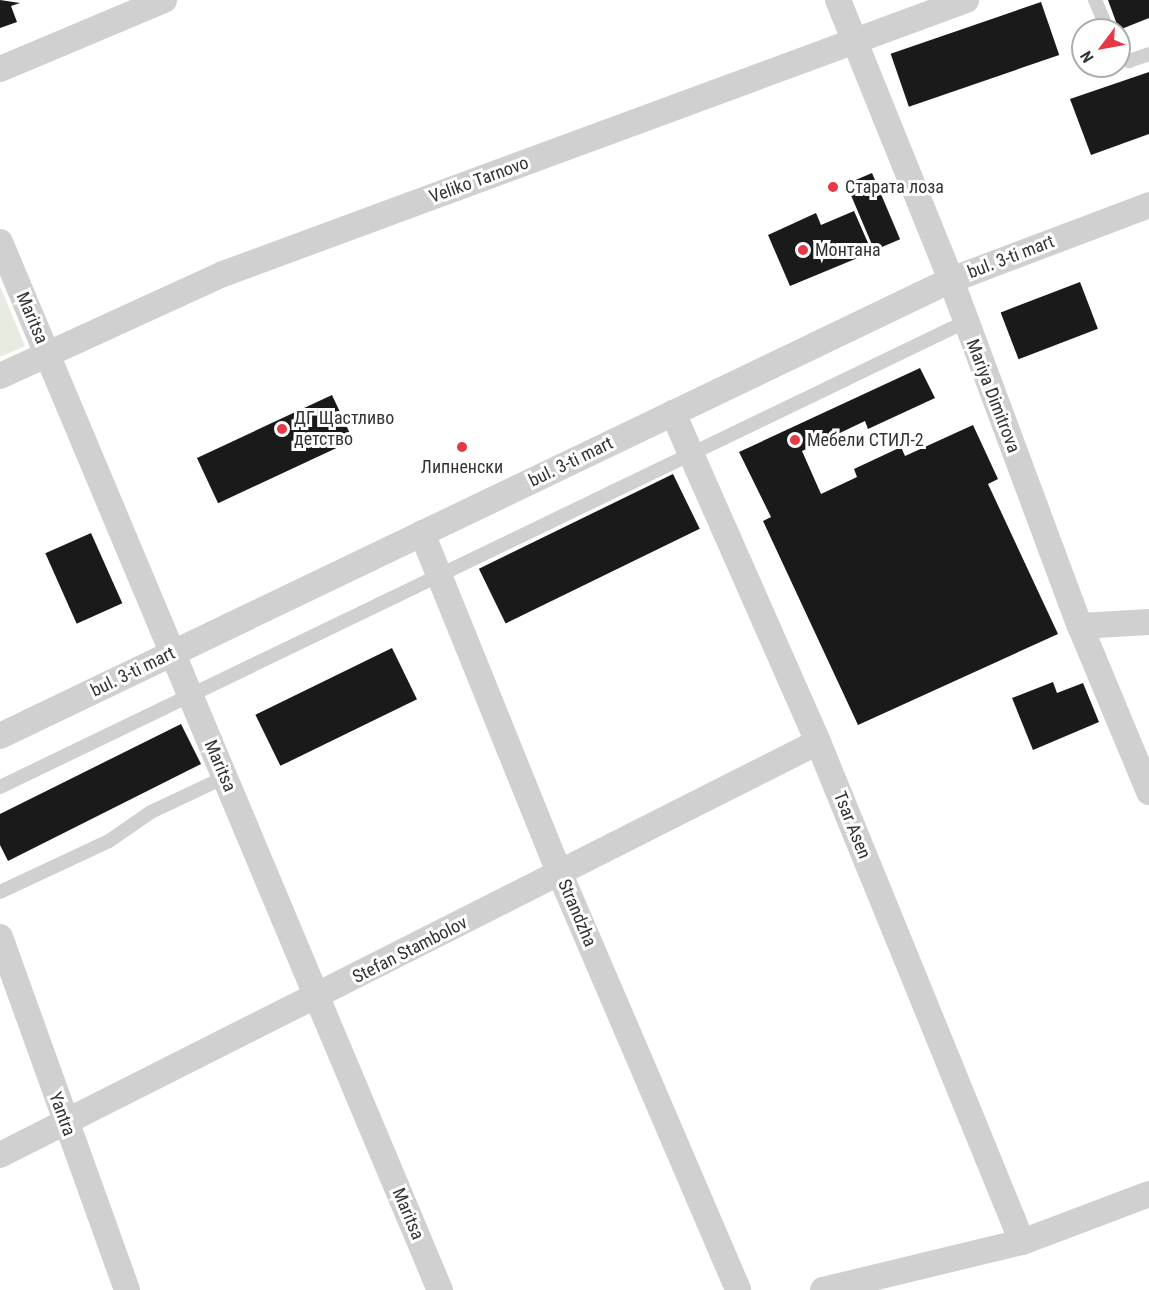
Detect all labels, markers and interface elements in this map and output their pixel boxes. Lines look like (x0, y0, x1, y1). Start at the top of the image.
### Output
north arrow (1071, 18, 1131, 78)
text: N (1076, 48, 1098, 66)
street label: Veliko Tarnovo (426, 152, 532, 208)
place label: Старата лоза (845, 176, 944, 198)
marker: Старата лоза (826, 180, 840, 194)
street label: bul. 3-ti mart (965, 231, 1057, 283)
place label: Монтана (815, 239, 881, 261)
marker: Монтана (796, 243, 810, 257)
street label: Maritsa (12, 289, 52, 347)
street label: Mariya Dimitrova (961, 336, 1025, 456)
place label: ДГ Щастливо детство (294, 408, 394, 450)
marker: ДГ Щастливо детство (275, 422, 289, 436)
place label: Мебели СТИЛ-2 (807, 429, 924, 451)
street label: bul. 3-ti mart (525, 432, 617, 492)
marker: Мебели СТИЛ-2 (788, 433, 802, 447)
marker: Липненски (455, 440, 469, 454)
place label: Липненски (421, 456, 503, 478)
street label: bul. 3-ti mart (87, 642, 179, 702)
street label: Maritsa (200, 737, 240, 795)
street label: Tsar Asen (829, 788, 875, 862)
street label: Strandzha (553, 876, 601, 950)
street label: Stefan Stambolov (349, 912, 471, 988)
street label: Yantra (44, 1089, 80, 1139)
street label: Maritsa (388, 1185, 428, 1243)

